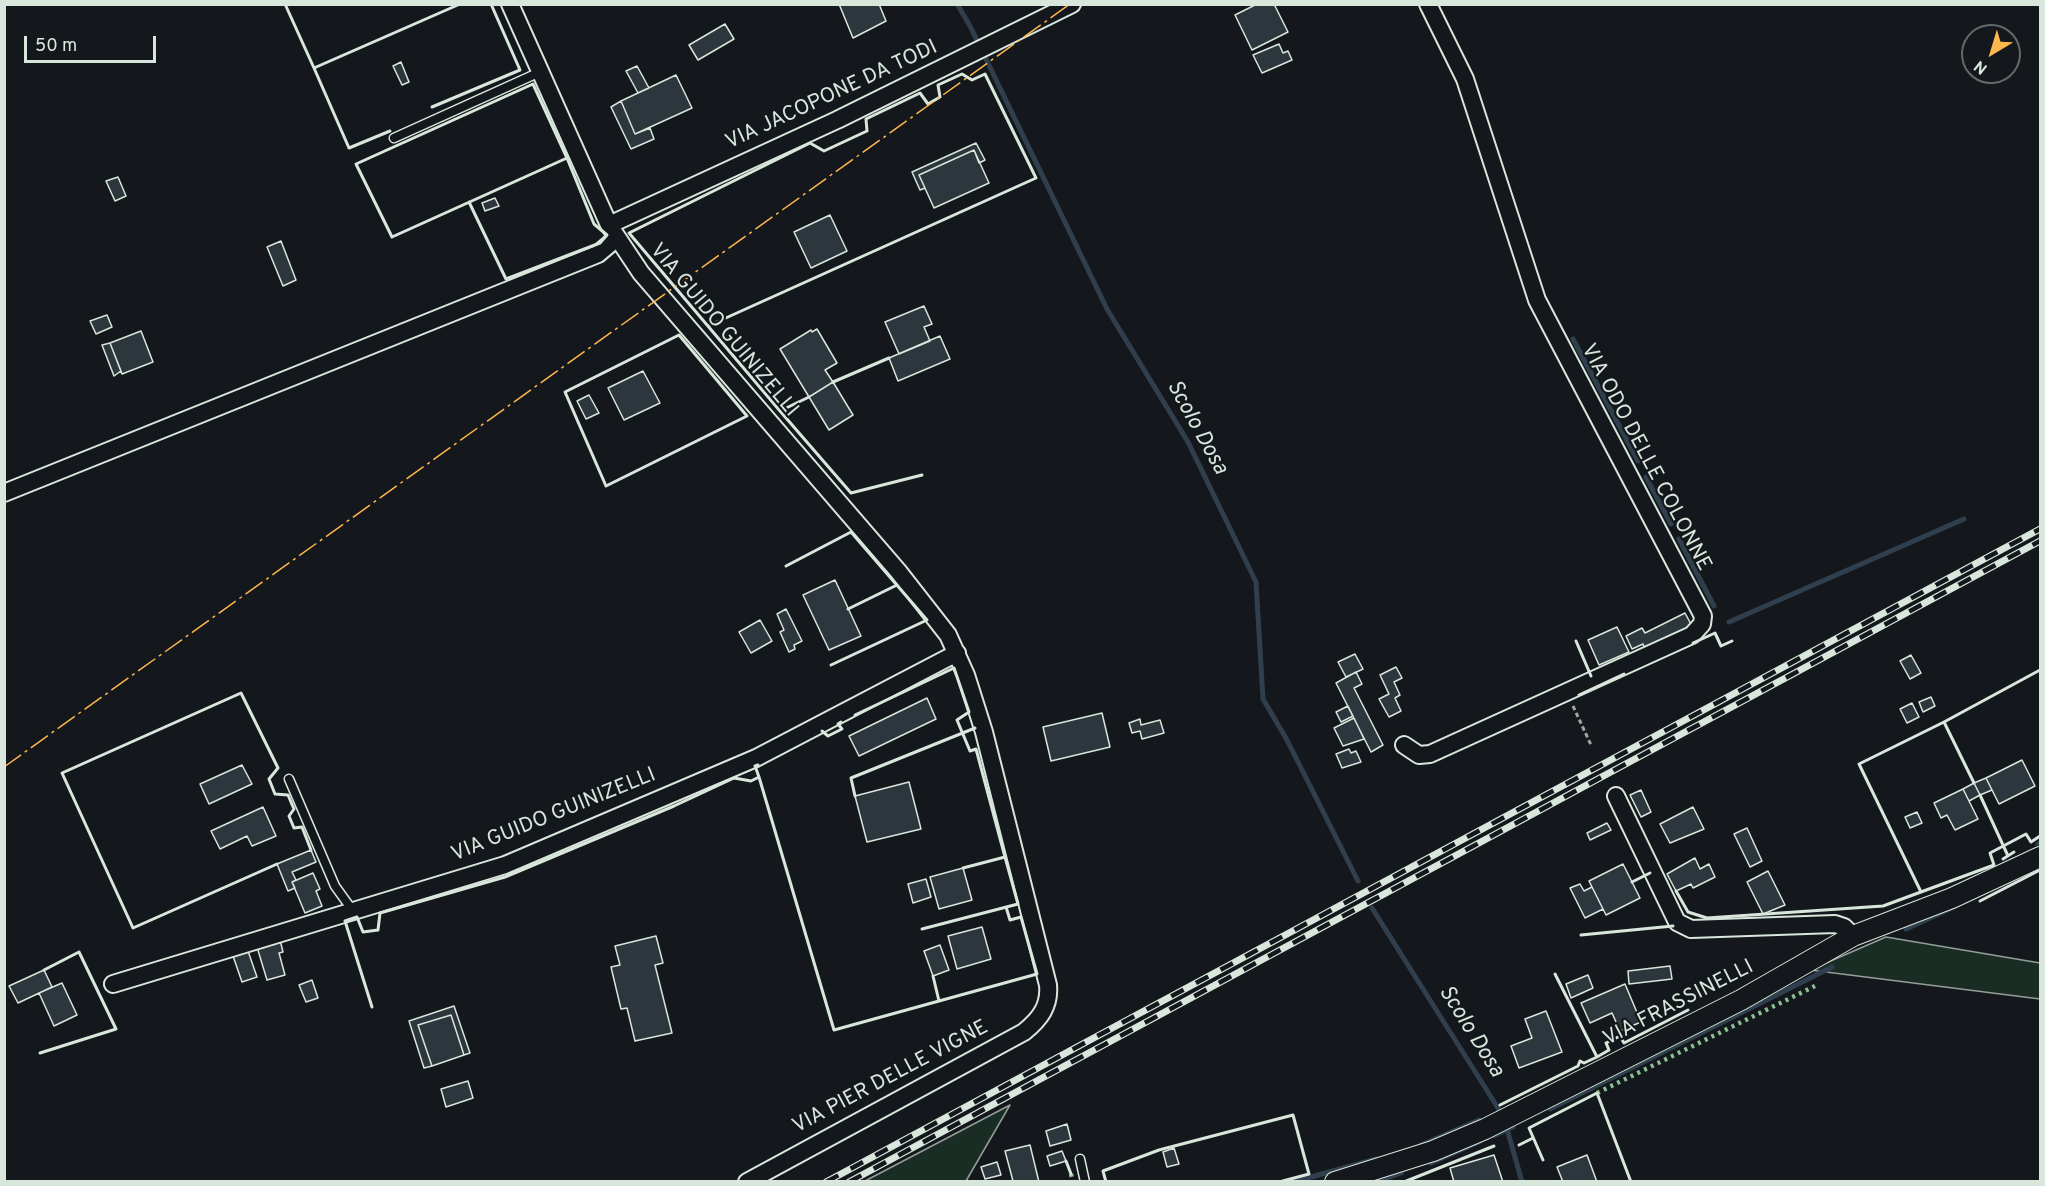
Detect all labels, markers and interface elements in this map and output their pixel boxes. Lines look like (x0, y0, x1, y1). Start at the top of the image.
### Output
scale bar (27, 24, 159, 62)
north arrow (1961, 24, 2021, 84)
text: 50 m (35, 35, 77, 58)
street label: VIA JACOPONE DA TODI (722, 36, 942, 156)
text: N (1970, 55, 1992, 78)
street label: VIA GUIDO GUINIZELLI (643, 239, 803, 423)
street label: VIA ODO DELLE COLONNE (1574, 340, 1716, 576)
water label: Scolo Dosa (1159, 376, 1233, 480)
street label: VIA GUIDO GUINIZELLI (448, 763, 660, 869)
street label: VIA FRASSINELLI (1600, 955, 1758, 1053)
water label: Scolo Dosa (1431, 981, 1509, 1083)
street label: VIA PIER DELLE VIGNE (789, 1016, 993, 1140)

